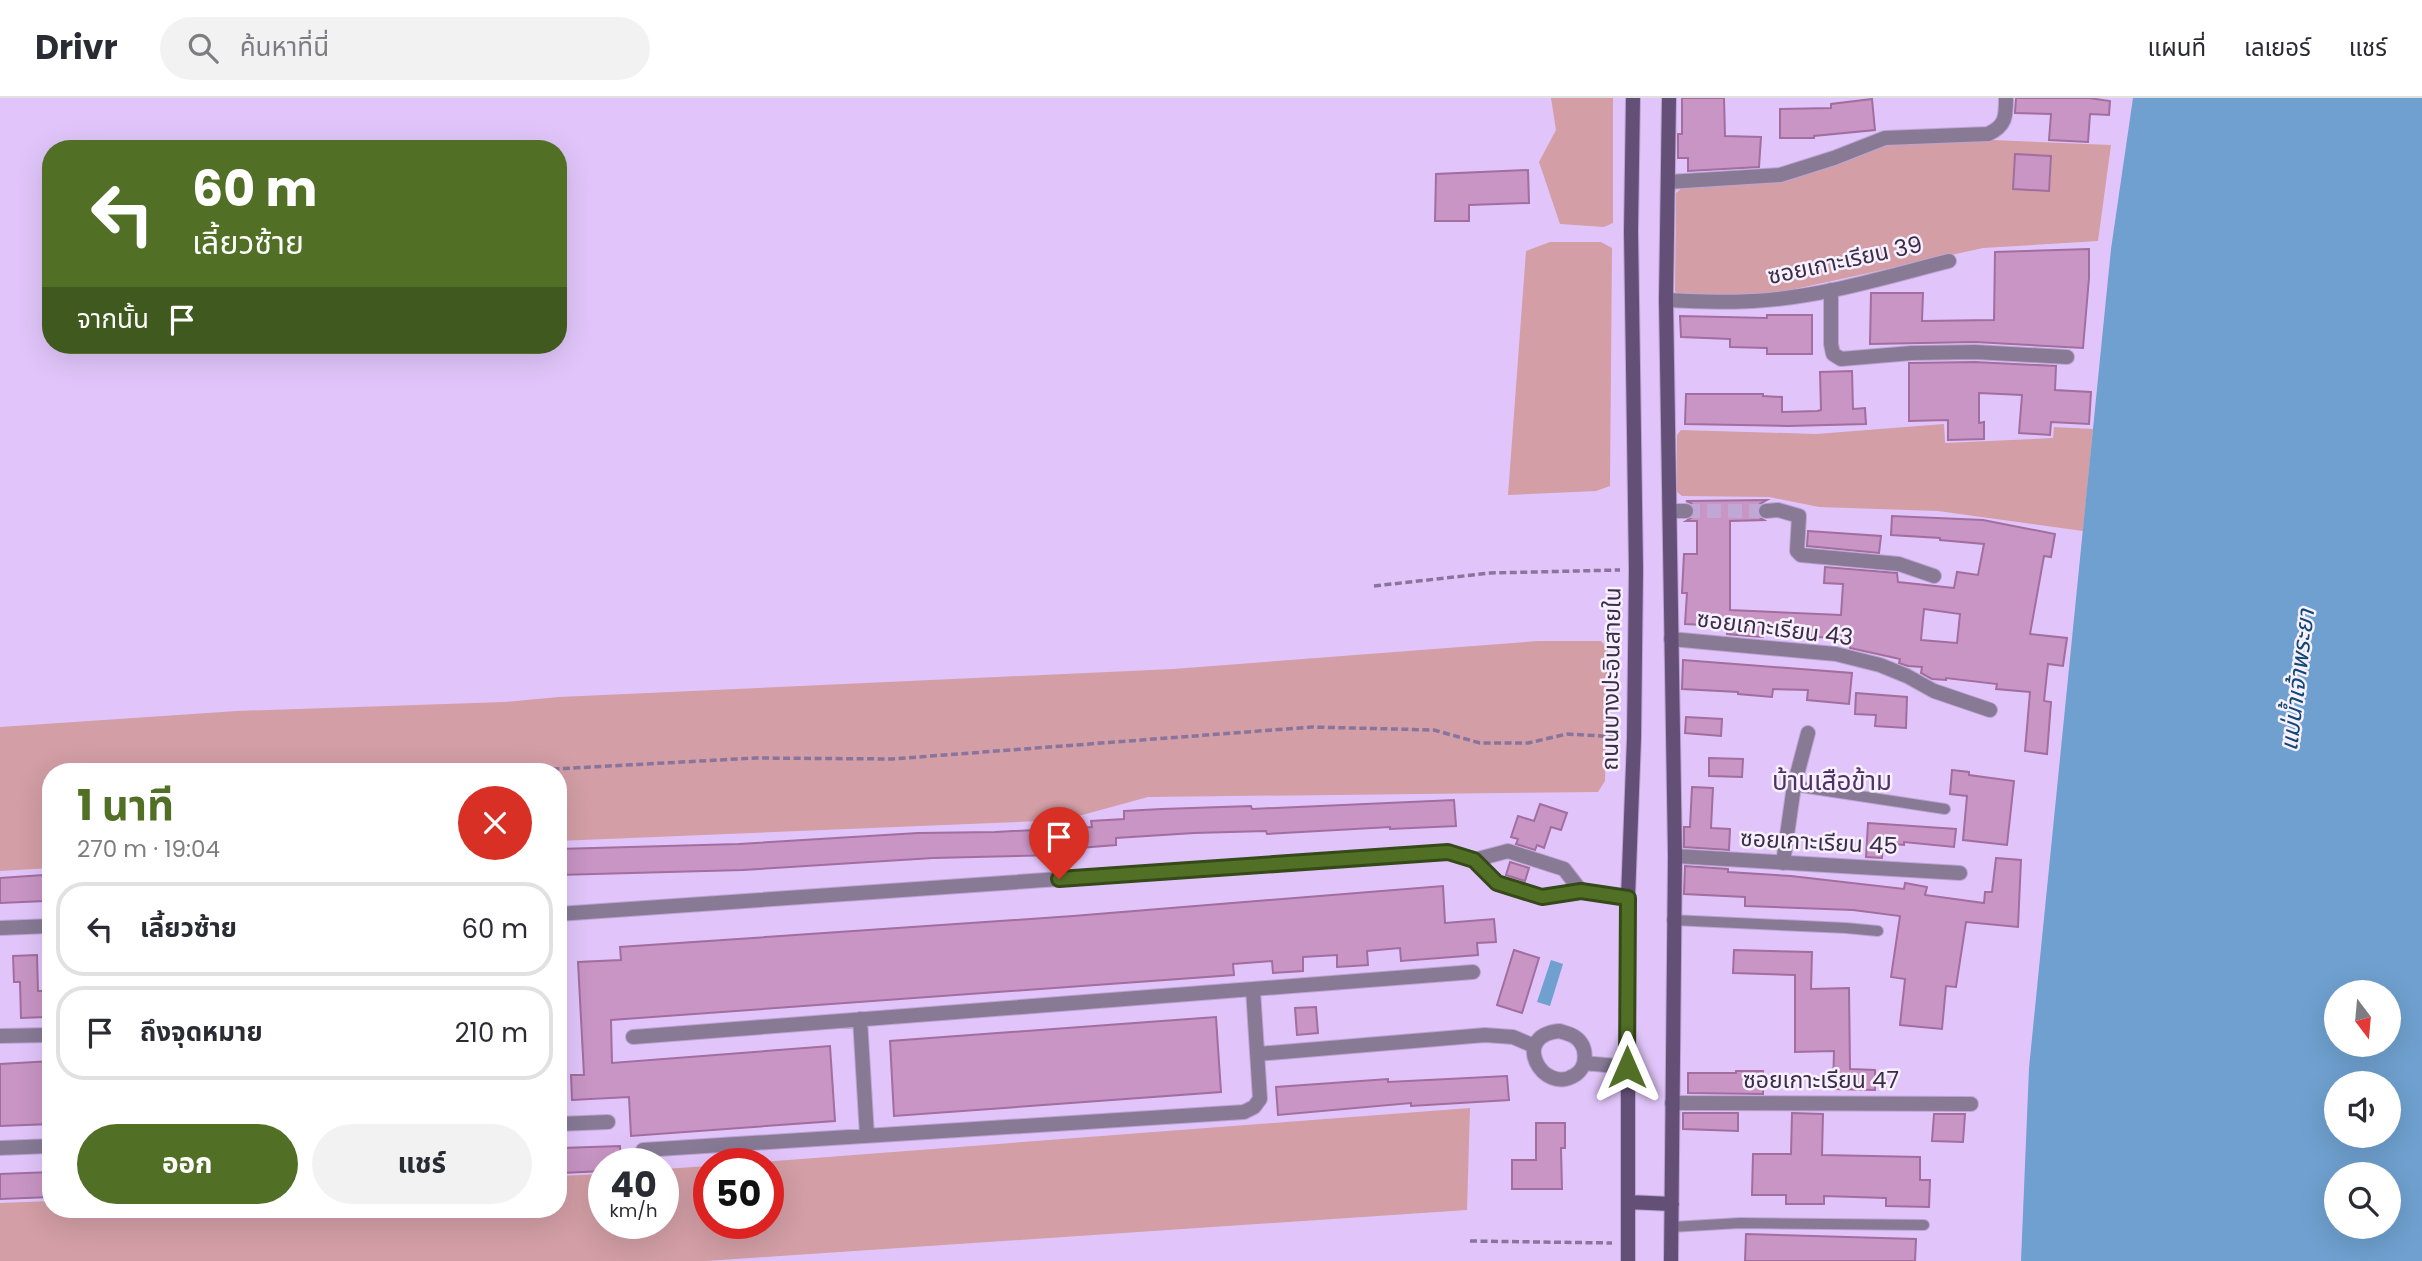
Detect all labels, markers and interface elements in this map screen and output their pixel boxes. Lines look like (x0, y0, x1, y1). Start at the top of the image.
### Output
search box (160, 17, 650, 80)
text: Drivr (35, 24, 118, 71)
icon: search (184, 29, 222, 67)
text: ค้นหาที่นี่ (240, 29, 329, 65)
text: แผนที่ (2148, 31, 2206, 64)
text: เลเยอร์ (2244, 31, 2311, 64)
text: แชร์ (2349, 31, 2387, 64)
text: 60 m (192, 155, 317, 223)
icon: left (77, 168, 168, 259)
text: เลี้ยวซ้าย (192, 220, 304, 265)
street label: ซอยเกาะเรียน 39 (1765, 228, 1925, 292)
text: จากนั้น (77, 301, 149, 337)
icon: arrive (163, 301, 201, 339)
street label: ถนนบางปะอินสายใน (1593, 587, 1629, 771)
street label: ซอยเกาะเรียน 43 (1695, 603, 1855, 653)
water label: แม่น้ำเจ้าพระยา (2272, 606, 2322, 753)
district label: บ้านเสือข้าม (1772, 763, 1892, 799)
text: 1 นาที (77, 776, 174, 835)
button: close (458, 786, 532, 860)
pin (1029, 807, 1089, 879)
icon: arrive (1040, 818, 1078, 856)
street label: ซอยเกาะเรียน 45 (1739, 822, 1899, 862)
text: 270 m · 19:04 (77, 833, 220, 865)
icon: left (81, 910, 119, 948)
text: เลี้ยวซ้าย (140, 910, 237, 946)
text: 60 m (461, 911, 528, 947)
north arrow (2324, 980, 2401, 1057)
map controls (2324, 980, 2401, 1239)
icon: arrive (81, 1014, 119, 1052)
text: ถึงจุดหมาย (140, 1014, 263, 1050)
text: 210 m (455, 1015, 528, 1051)
position arrow (1590, 1030, 1664, 1104)
street label: ซอยเกาะเรียน 47 (1743, 1064, 1899, 1096)
button: sound (2324, 1071, 2401, 1148)
button: ออก (77, 1124, 298, 1204)
button: แชร์ (312, 1124, 532, 1204)
speed limit sign: 50 (693, 1148, 784, 1239)
text: 40 (610, 1160, 657, 1209)
button: search (2324, 1162, 2401, 1239)
text: km/h (610, 1198, 657, 1223)

